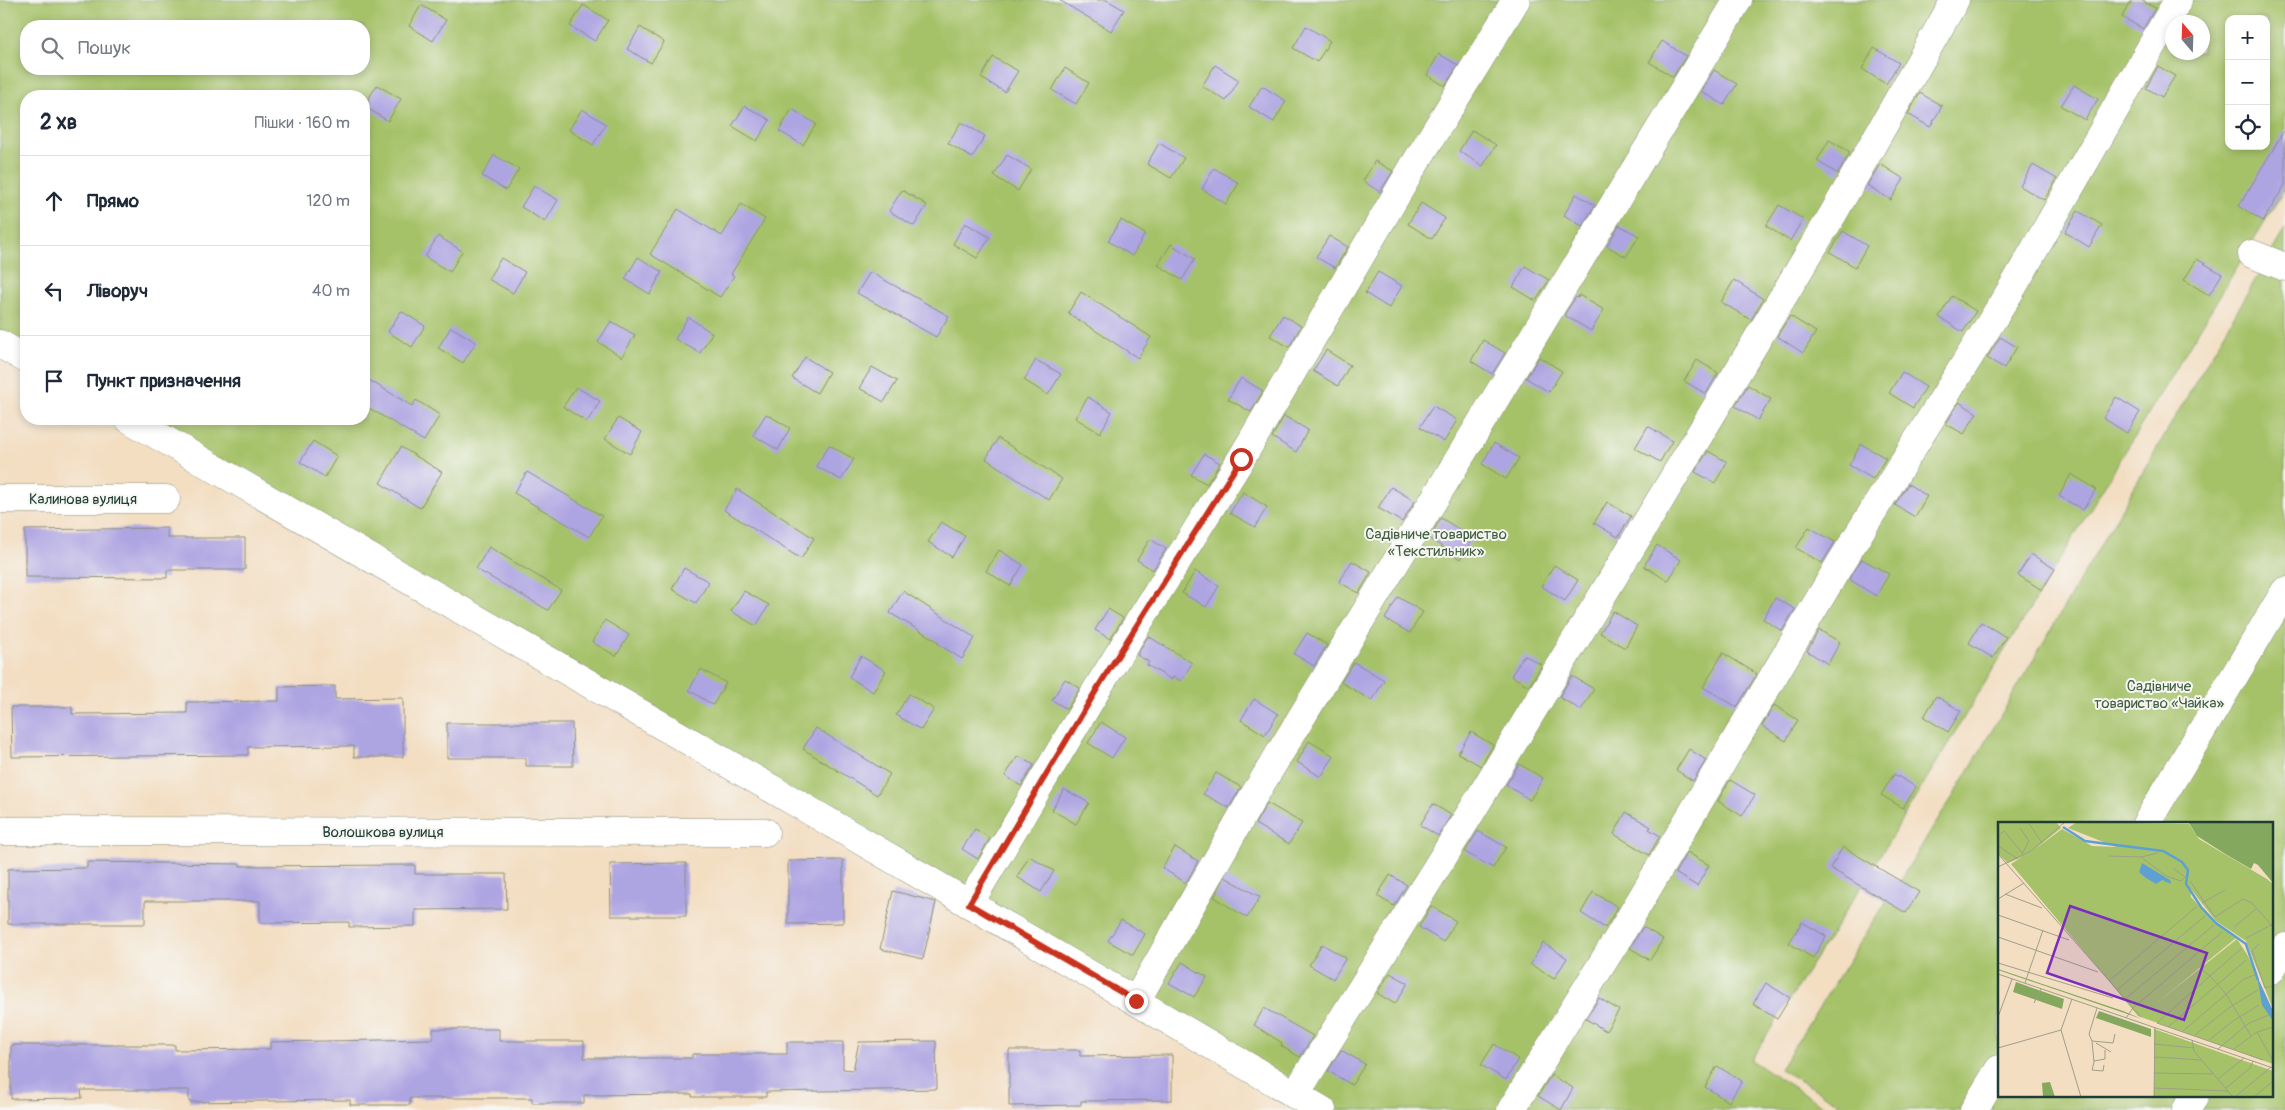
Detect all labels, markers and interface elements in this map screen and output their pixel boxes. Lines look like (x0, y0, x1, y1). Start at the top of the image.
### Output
north arrow (2165, 15, 2210, 60)
map controls (2225, 15, 2270, 150)
button: + (2225, 15, 2270, 60)
search box (20, 20, 370, 75)
icon: search (38, 34, 66, 62)
text: Пошук (78, 36, 131, 60)
button: − (2225, 60, 2270, 105)
button: locate (2225, 105, 2270, 150)
text: 2 хв (40, 109, 77, 136)
text: Пішки · 160 m (255, 113, 350, 133)
icon: ahead (40, 187, 68, 215)
text: Прямо (87, 189, 139, 213)
text: 120 m (306, 191, 350, 211)
icon: left (40, 277, 68, 305)
text: Ліворуч (87, 279, 148, 303)
text: 40 m (312, 281, 350, 301)
icon: arrive (40, 367, 68, 395)
text: Пункт призначення (87, 369, 241, 393)
route start (1230, 448, 1253, 471)
street label: Калинова вулиця (29, 490, 137, 509)
park label: Садівниче товариство «Текстильник» (1365, 525, 1507, 561)
park label: Садівниче товариство «Чайка» (2094, 677, 2224, 713)
inset map (1998, 822, 2272, 1098)
street label: Волошкова вулиця (322, 823, 444, 842)
route end (1125, 990, 1148, 1013)

